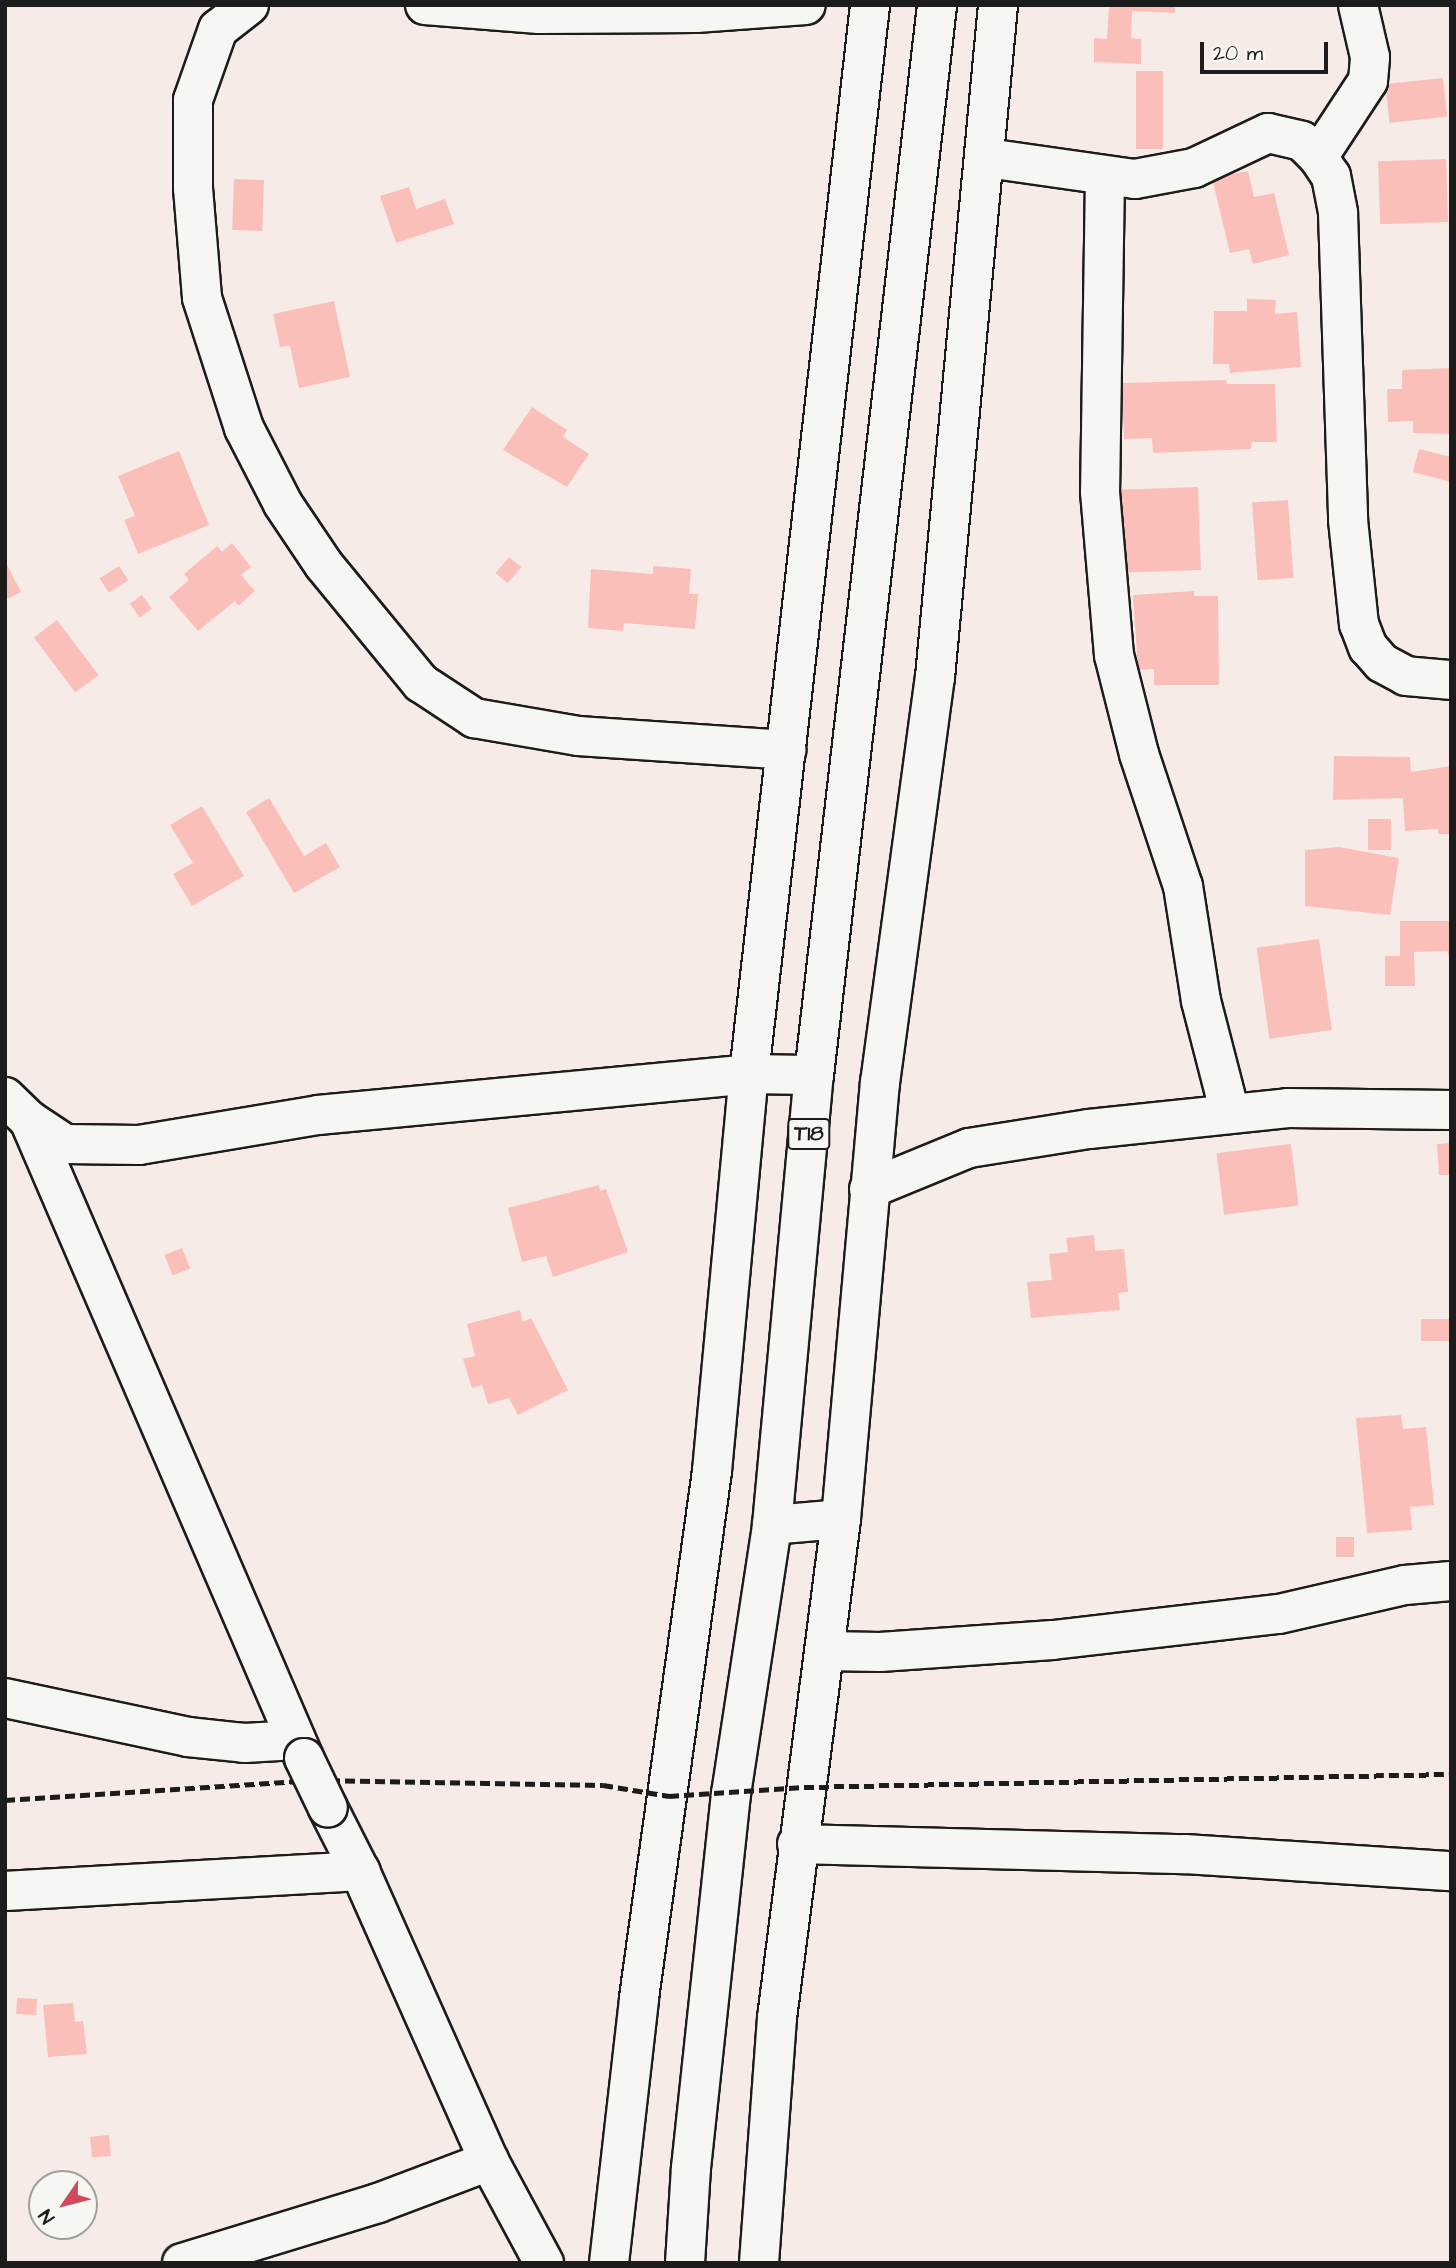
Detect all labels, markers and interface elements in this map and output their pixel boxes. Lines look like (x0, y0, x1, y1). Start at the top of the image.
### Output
scale bar (1204, 28, 1332, 72)
text: 20 m (1213, 39, 1263, 68)
road number: T18 (786, 1116, 832, 1152)
north arrow (28, 2170, 98, 2240)
text: N (33, 2204, 62, 2229)

